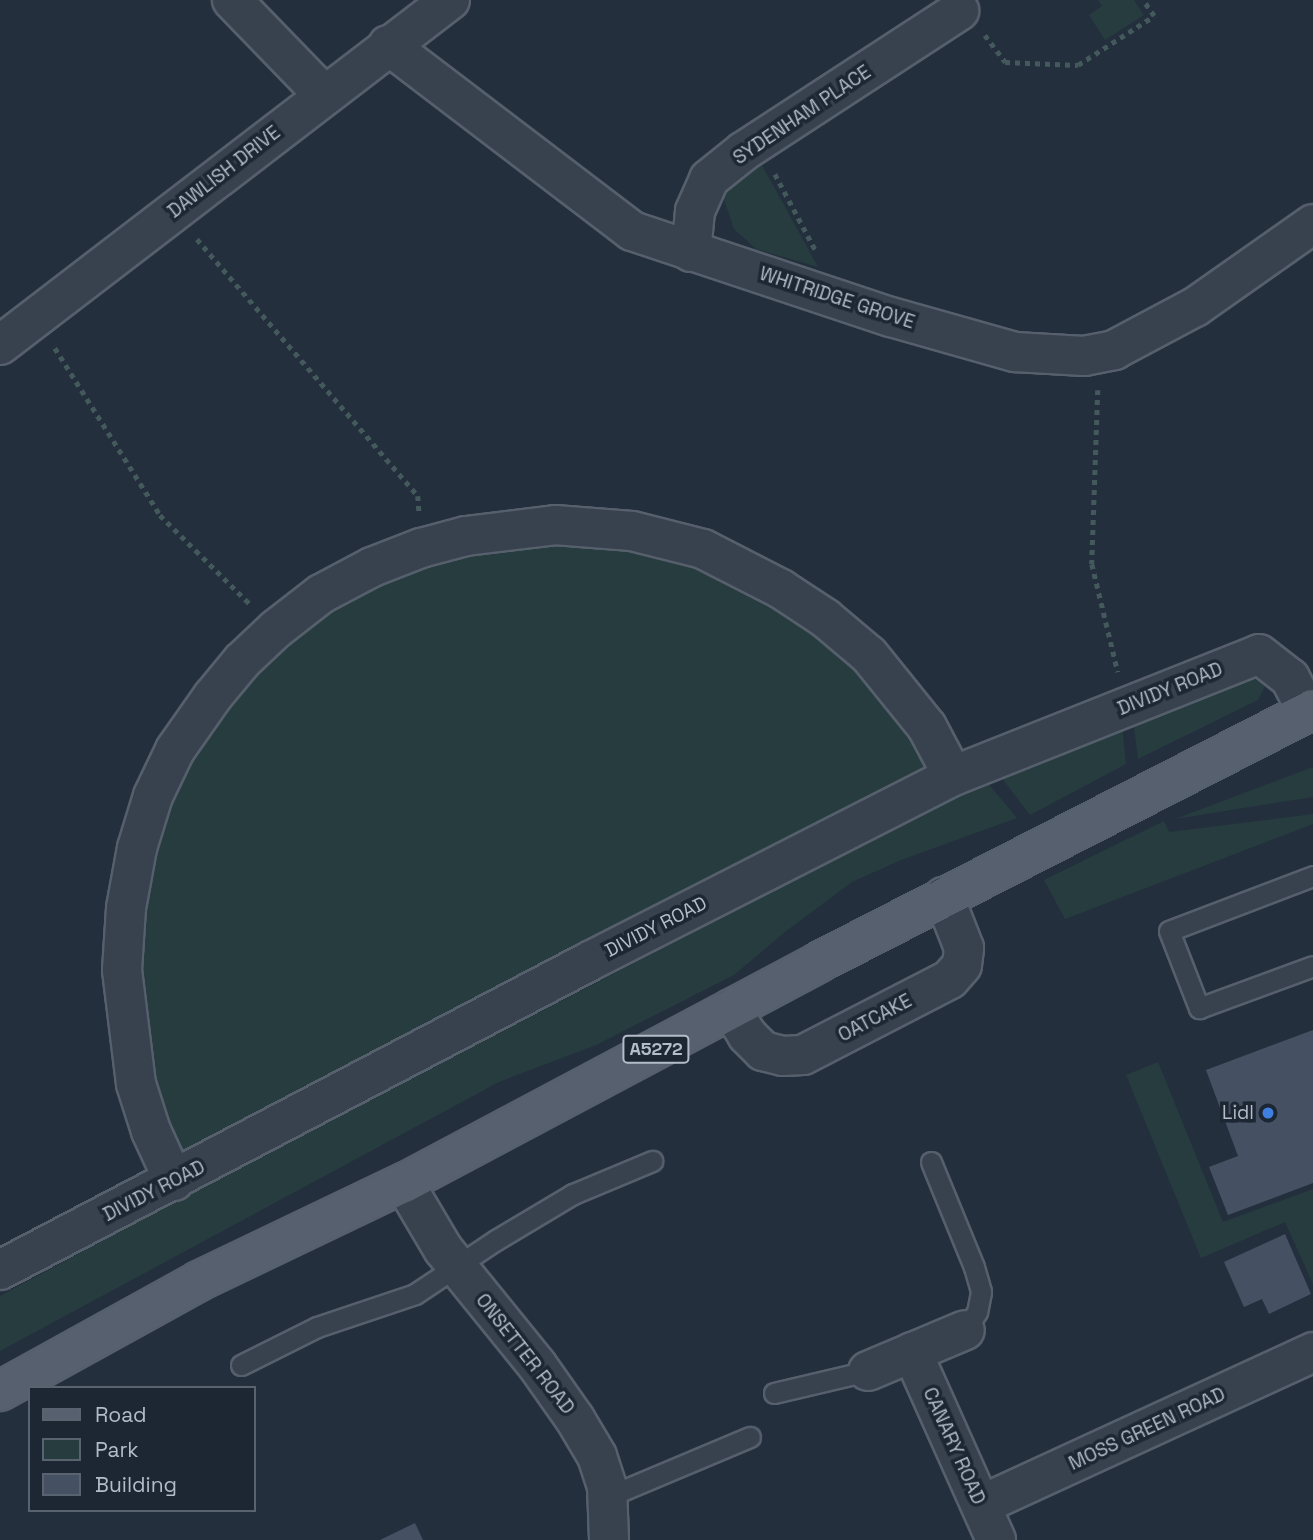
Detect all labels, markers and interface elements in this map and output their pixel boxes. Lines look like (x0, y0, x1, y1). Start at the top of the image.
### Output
street label: SYDENHAM PLACE (729, 61, 875, 169)
street label: DAWLISH DRIVE (163, 121, 285, 223)
street label: WHITRIDGE GROVE (757, 262, 917, 334)
street label: DIVIDY ROAD (1114, 658, 1226, 720)
street label: DIVIDY ROAD (601, 892, 711, 962)
street label: OATCAKE (834, 989, 916, 1047)
road number: A5272 (621, 1034, 691, 1064)
place label: Lidl (1222, 1102, 1254, 1124)
marker: Lidl (1260, 1105, 1276, 1121)
street label: DIVIDY ROAD (99, 1156, 209, 1226)
street label: ONSETTER ROAD (471, 1289, 579, 1419)
street label: MOSS GREEN ROAD (1065, 1383, 1229, 1475)
street label: CANARY ROAD (918, 1384, 990, 1508)
legend (28, 1386, 256, 1512)
text: Road (95, 1401, 147, 1428)
text: Park (95, 1436, 139, 1463)
text: Building (95, 1471, 177, 1498)

